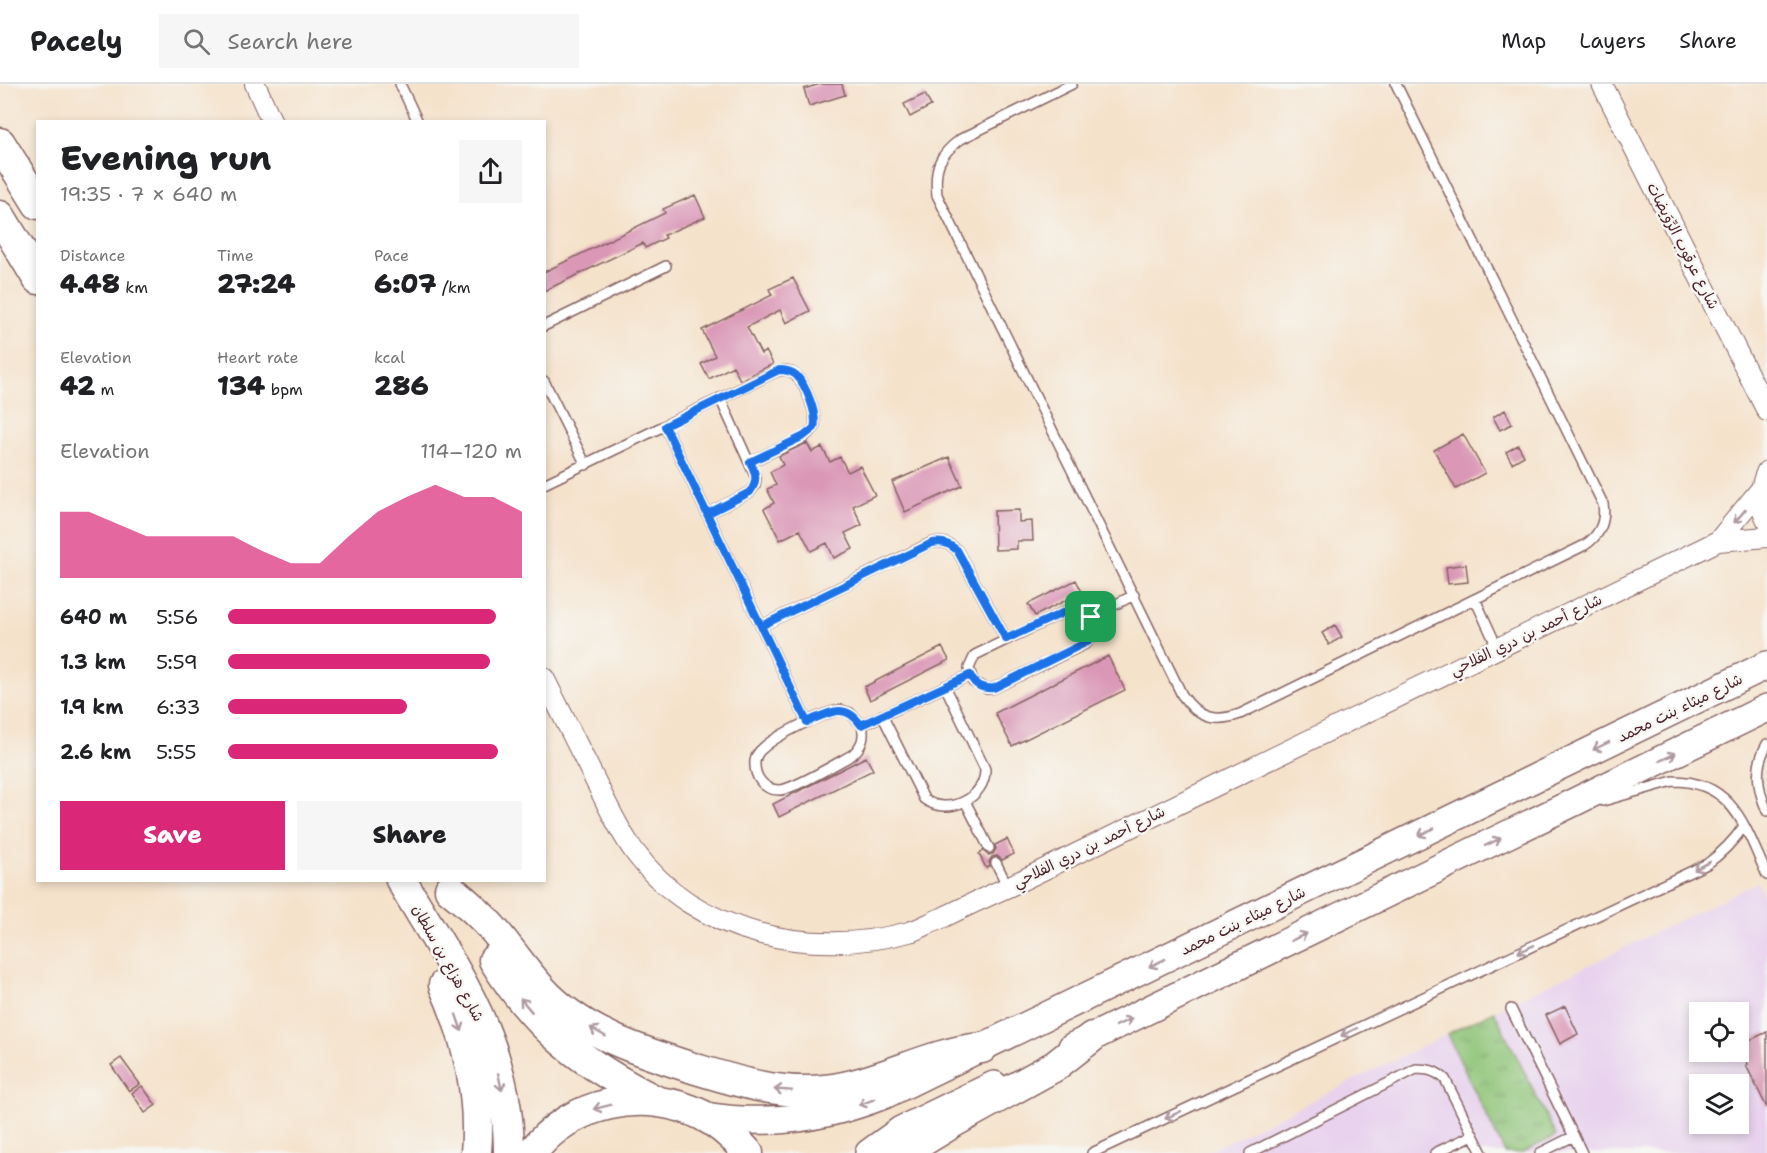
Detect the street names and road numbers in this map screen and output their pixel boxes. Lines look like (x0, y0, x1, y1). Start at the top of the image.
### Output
street label: شارع عرقوب الرِّوَيضات (1642, 179, 1724, 313)
street label: شارع أحمد بن دري الفلاحي (1447, 589, 1607, 683)
street label: شارع ميثاء بنت محمد (1614, 669, 1746, 747)
street label: شارع أحمد بن دري الفلاحي (1010, 801, 1170, 895)
street label: شارع ميثاء بنت محمد (1177, 882, 1309, 960)
street label: شارع هزاع بن سلطان (408, 901, 488, 1025)

